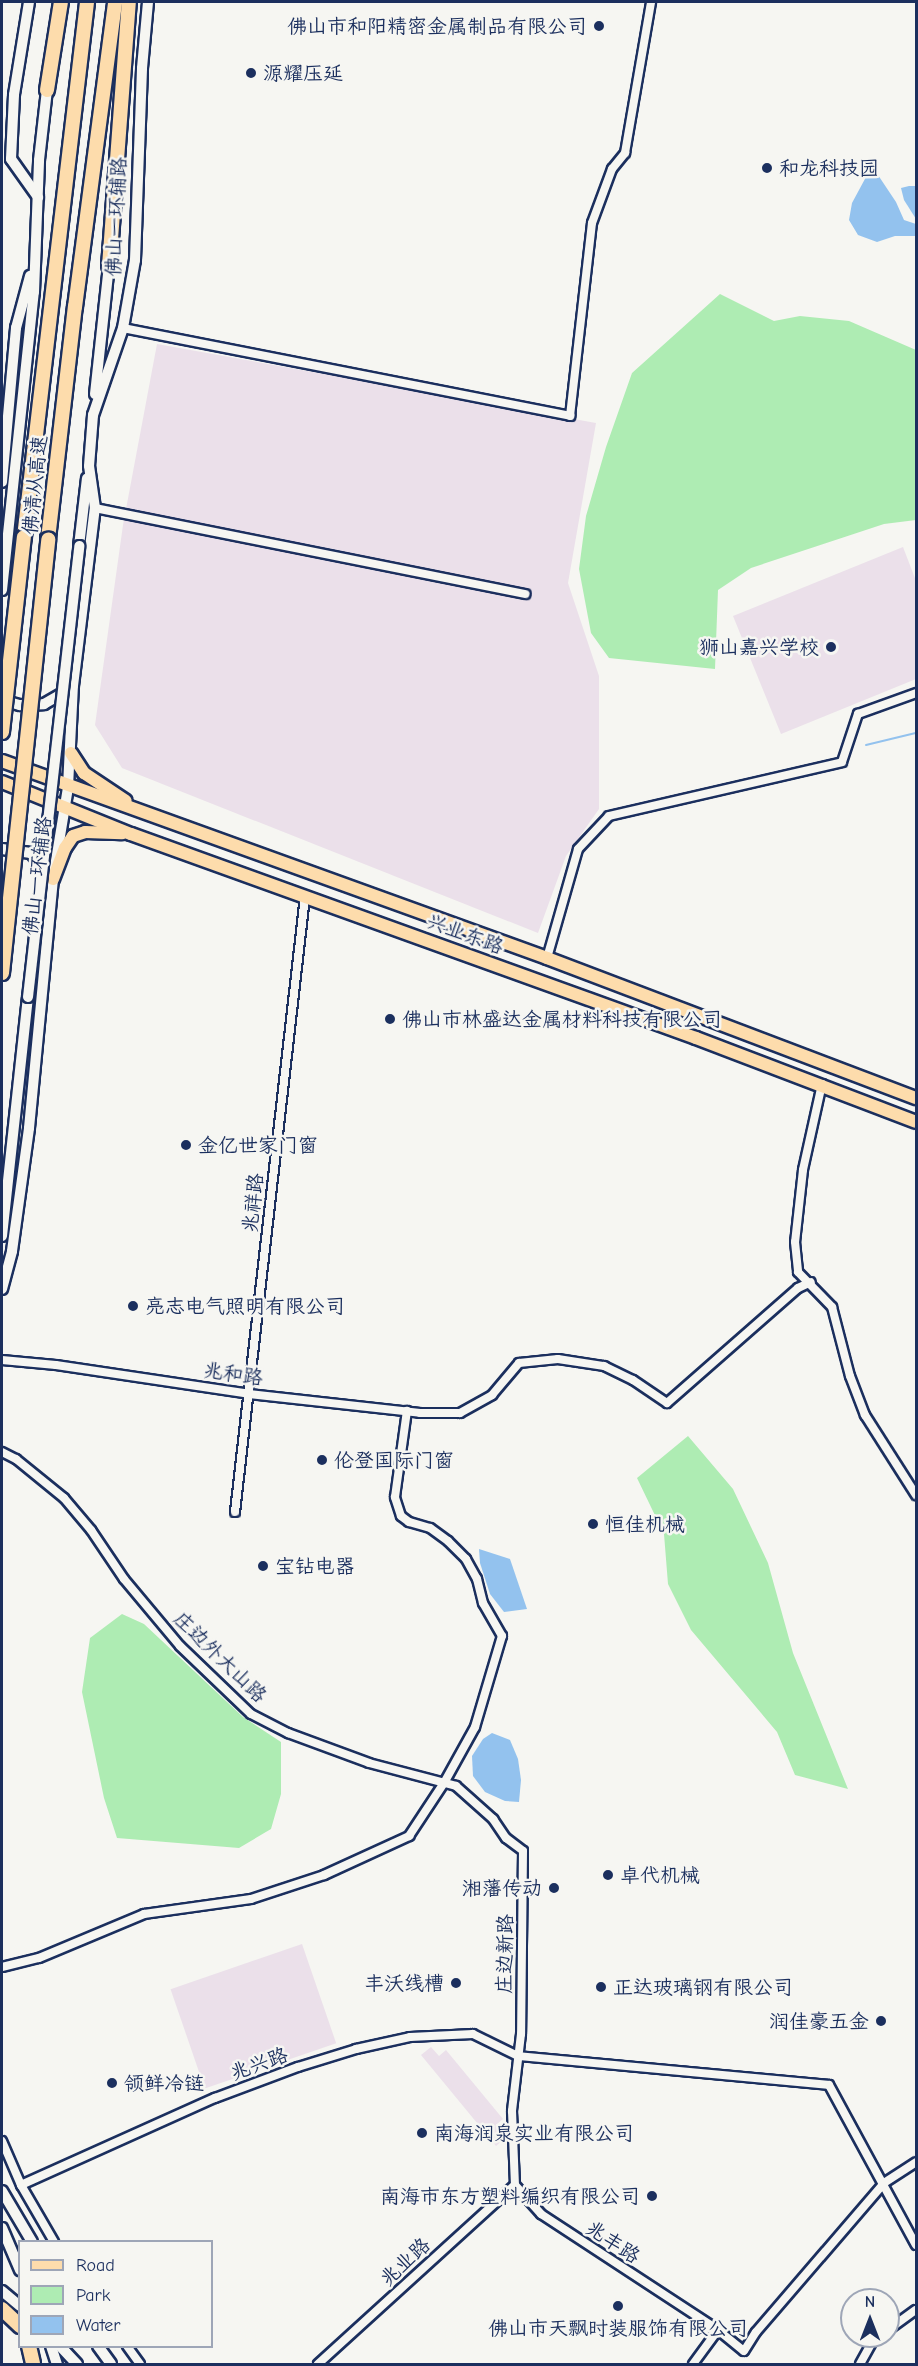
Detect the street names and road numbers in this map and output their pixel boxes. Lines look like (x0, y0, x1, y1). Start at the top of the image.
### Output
street label: 佛山一环辅路 (101, 156, 131, 278)
street label: 佛清从高速 (18, 434, 52, 536)
street label: 佛山一环辅路 (18, 815, 56, 937)
street label: 兴业东路 (423, 909, 507, 959)
street label: 兆祥路 (238, 1172, 268, 1234)
street label: 兆和路 (202, 1358, 264, 1390)
street label: 庄边外大山路 (169, 1607, 271, 1707)
street label: 庄边新路 (492, 1914, 518, 1994)
street label: 兆兴路 (227, 2042, 291, 2086)
street label: 兆丰路 (581, 2216, 645, 2268)
street label: 兆业路 (375, 2233, 435, 2291)

